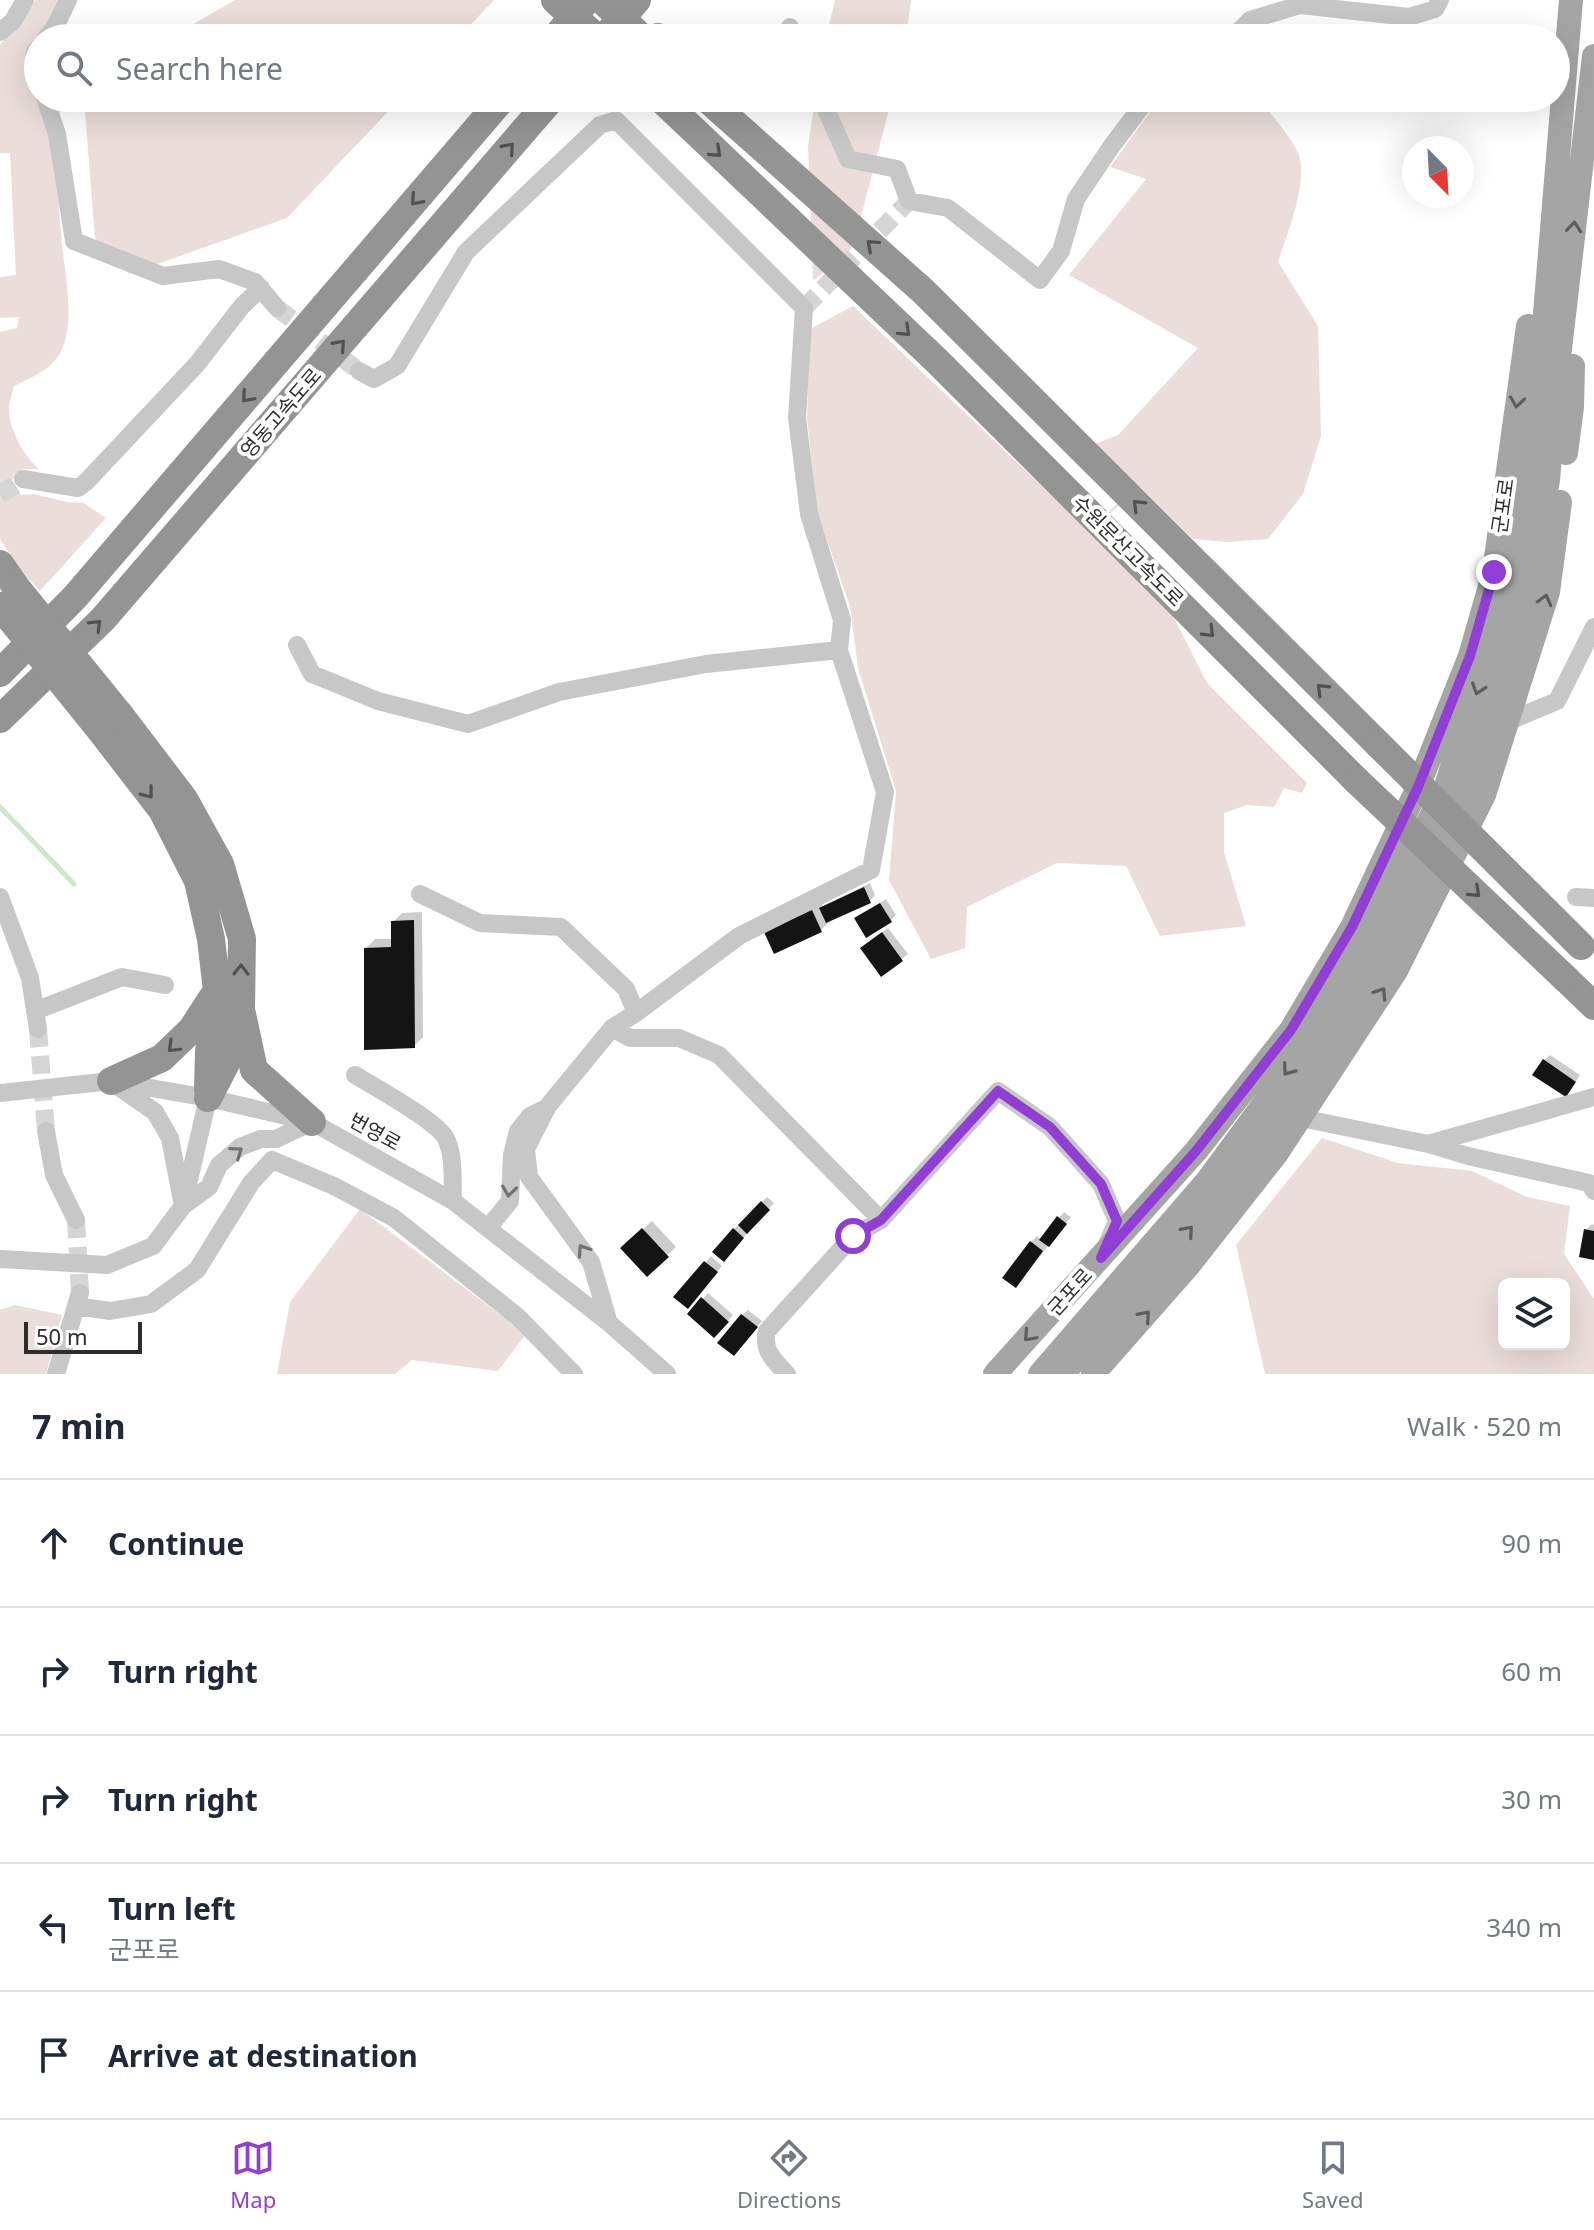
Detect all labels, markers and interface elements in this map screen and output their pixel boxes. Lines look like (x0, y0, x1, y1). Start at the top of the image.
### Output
search box (24, 24, 1570, 112)
icon: search (52, 46, 96, 90)
text: Search here (116, 48, 283, 89)
north arrow (1402, 136, 1474, 208)
one-way arrow (500, 142, 514, 157)
one-way arrow (707, 143, 721, 157)
one-way arrow (411, 190, 426, 205)
one-way arrow (1565, 220, 1582, 234)
one-way arrow (867, 241, 882, 255)
one-way arrow (896, 321, 910, 336)
one-way arrow (330, 339, 344, 354)
street label: 영동고속도로 (234, 362, 327, 463)
one-way arrow (242, 388, 257, 402)
one-way arrow (1509, 395, 1526, 409)
street label: 군포로 (1485, 477, 1520, 535)
street label: 수원문산고속도로 (1067, 489, 1190, 612)
one-way arrow (1133, 500, 1147, 514)
route end (1476, 554, 1512, 590)
one-way arrow (1536, 594, 1552, 608)
one-way arrow (87, 620, 101, 635)
one-way arrow (1200, 623, 1214, 638)
one-way arrow (1471, 681, 1487, 695)
one-way arrow (1317, 684, 1331, 698)
one-way arrow (139, 784, 153, 799)
one-way arrow (1466, 883, 1480, 897)
one-way arrow (232, 963, 250, 976)
one-way arrow (1371, 988, 1386, 1002)
one-way arrow (168, 1038, 182, 1052)
one-way arrow (1283, 1062, 1298, 1076)
street label: 번영로 (345, 1106, 406, 1157)
one-way arrow (228, 1147, 242, 1162)
one-way arrow (501, 1184, 518, 1197)
route start (835, 1218, 871, 1254)
one-way arrow (1178, 1226, 1193, 1241)
one-way arrow (578, 1244, 593, 1258)
street label: 군포로 (1041, 1262, 1098, 1321)
map controls (1498, 1278, 1570, 1350)
button: layers (1498, 1278, 1570, 1350)
one-way arrow (1135, 1310, 1150, 1325)
scale bar (24, 1318, 142, 1354)
text: 50 m (36, 1321, 87, 1351)
one-way arrow (1025, 1327, 1039, 1342)
text: 7 min (32, 1403, 126, 1449)
text: Walk · 520 m (1407, 1408, 1562, 1444)
icon: ahead (32, 1521, 76, 1565)
text: Continue (108, 1523, 244, 1564)
text: 90 m (1501, 1525, 1562, 1561)
icon: right (32, 1649, 76, 1693)
text: Turn right (108, 1651, 258, 1692)
text: 60 m (1501, 1653, 1562, 1689)
icon: right (32, 1777, 76, 1821)
text: Turn right (108, 1779, 258, 1820)
text: 30 m (1501, 1781, 1562, 1817)
text: Turn left (108, 1888, 236, 1929)
icon: left (32, 1905, 76, 1949)
text: 340 m (1486, 1909, 1562, 1945)
text: 군포로 (108, 1931, 180, 1967)
icon: arrive (32, 2033, 76, 2077)
text: Arrive at destination (108, 2035, 418, 2076)
tab: Map (230, 2136, 276, 2214)
tab: Directions (737, 2136, 841, 2214)
tab: Saved (1302, 2136, 1364, 2214)

